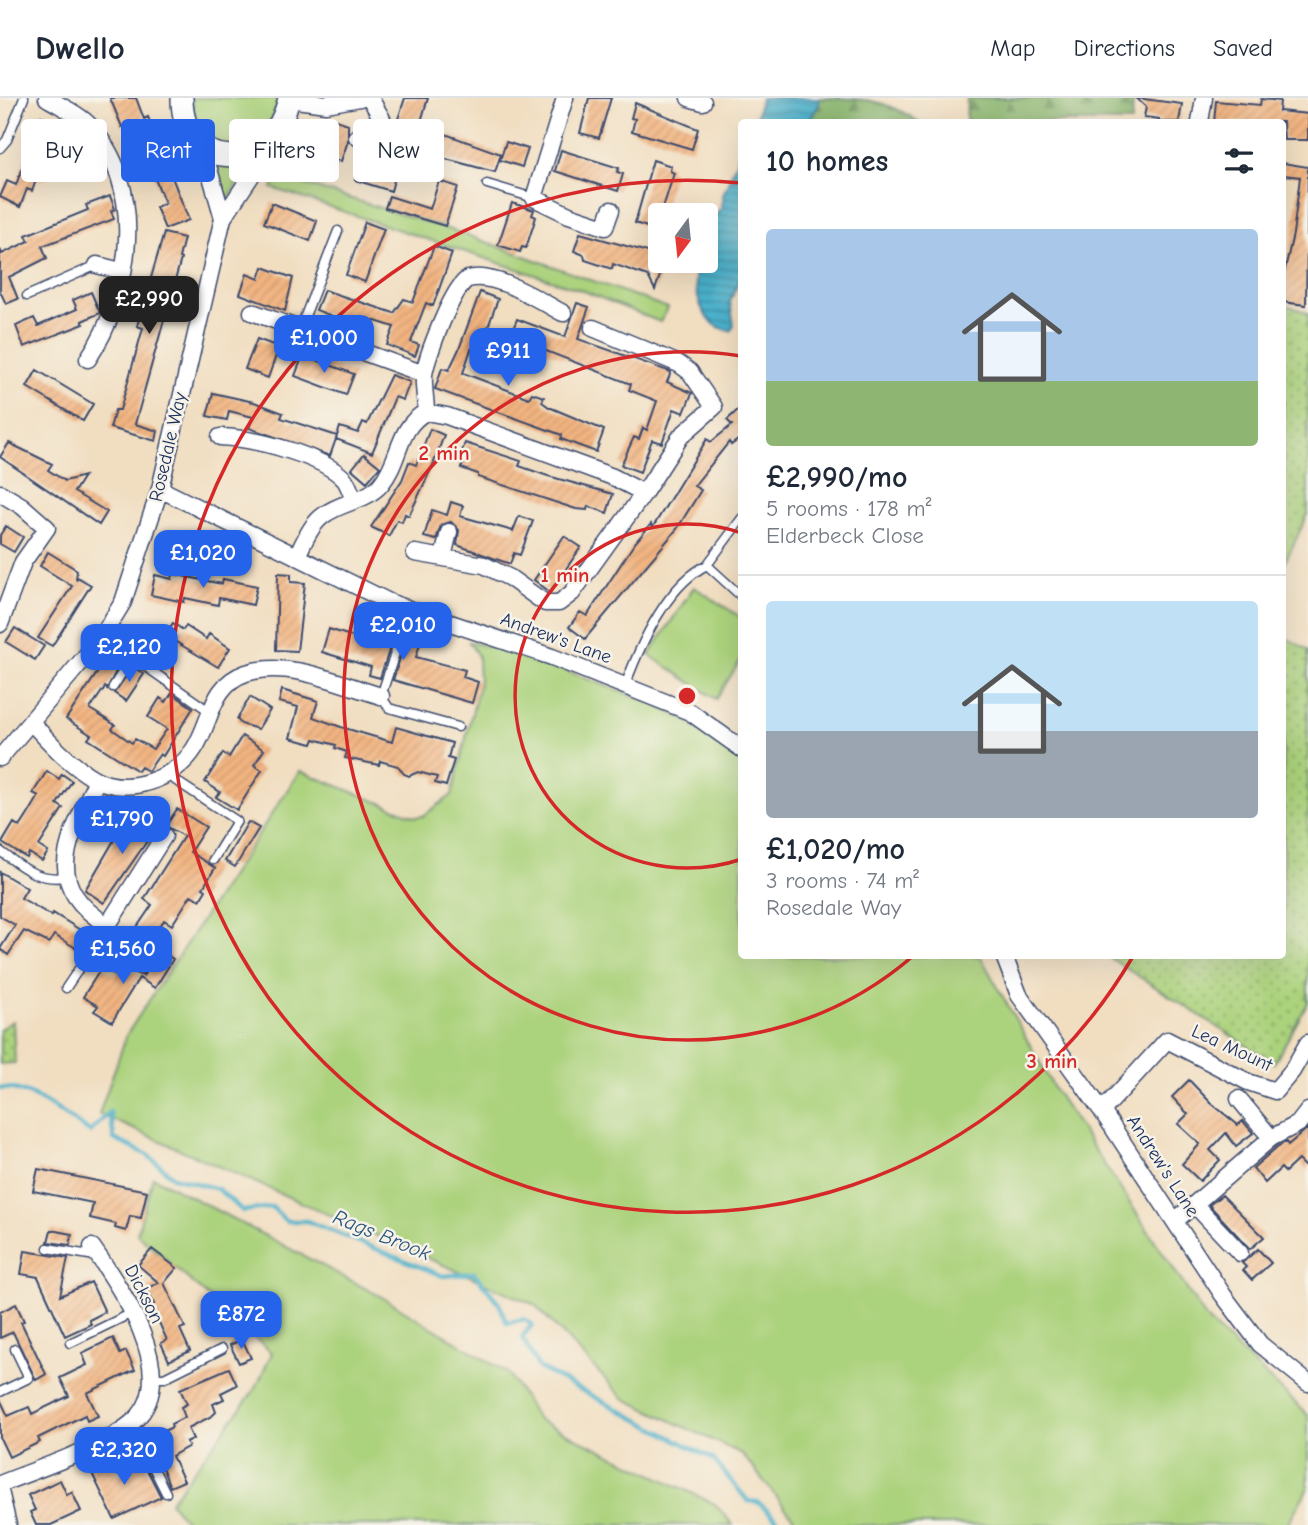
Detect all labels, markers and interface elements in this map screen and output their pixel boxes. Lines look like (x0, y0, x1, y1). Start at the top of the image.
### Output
text: Dwello (35, 29, 125, 67)
text: Map (990, 34, 1036, 62)
text: Directions (1074, 34, 1175, 62)
text: Saved (1213, 34, 1273, 62)
chip: Buy (21, 119, 107, 182)
chip: Rent (121, 119, 215, 182)
chip: Filters (229, 119, 339, 182)
chip: New (353, 119, 444, 182)
icon: filters (1220, 142, 1258, 180)
text: 10 homes (766, 144, 888, 179)
north arrow (648, 203, 718, 273)
map controls (648, 203, 718, 273)
icon: home (949, 274, 1075, 400)
pin: £2,990 (92, 276, 206, 336)
text: £2,990 (115, 285, 183, 312)
pin: £1,000 (267, 316, 381, 375)
text: £1,000 (290, 324, 358, 351)
pin: £911 (467, 328, 549, 388)
text: £911 (485, 337, 531, 364)
street label: Rosedale Way (145, 390, 191, 504)
text: 2 min (418, 441, 470, 465)
text: £2,990/mo (766, 460, 907, 495)
text: 5 rooms · 178 m² (766, 495, 931, 522)
text: Elderbeck Close (766, 522, 924, 549)
pin: £1,020 (146, 531, 260, 590)
text: £1,020 (170, 539, 236, 566)
text: 1 min (541, 563, 589, 587)
pin: £2,010 (346, 602, 460, 662)
street label: Andrew's Lane (497, 608, 615, 668)
text: £2,010 (370, 611, 436, 638)
pin: £2,120 (72, 624, 186, 684)
text: £2,120 (97, 633, 161, 660)
icon: home (949, 646, 1075, 772)
centre of rings (675, 684, 699, 708)
pin: £1,790 (65, 796, 179, 856)
text: £1,790 (90, 805, 154, 832)
text: £1,020/mo (766, 832, 905, 867)
text: 3 rooms · 74 m² (766, 867, 919, 894)
text: Rosedale Way (766, 894, 901, 921)
pin: £1,560 (66, 926, 180, 986)
text: £1,560 (90, 935, 156, 962)
street label: Lea Mount (1188, 1020, 1276, 1076)
text: 3 min (1026, 1049, 1078, 1073)
street label: Andrew's Lane (1122, 1111, 1204, 1221)
water label: Rags Brook (330, 1205, 435, 1266)
street label: Dickson (120, 1261, 168, 1327)
pin: £872 (200, 1292, 282, 1351)
text: £872 (217, 1300, 265, 1327)
pin: £2,320 (67, 1428, 181, 1487)
text: £2,320 (91, 1436, 157, 1463)

